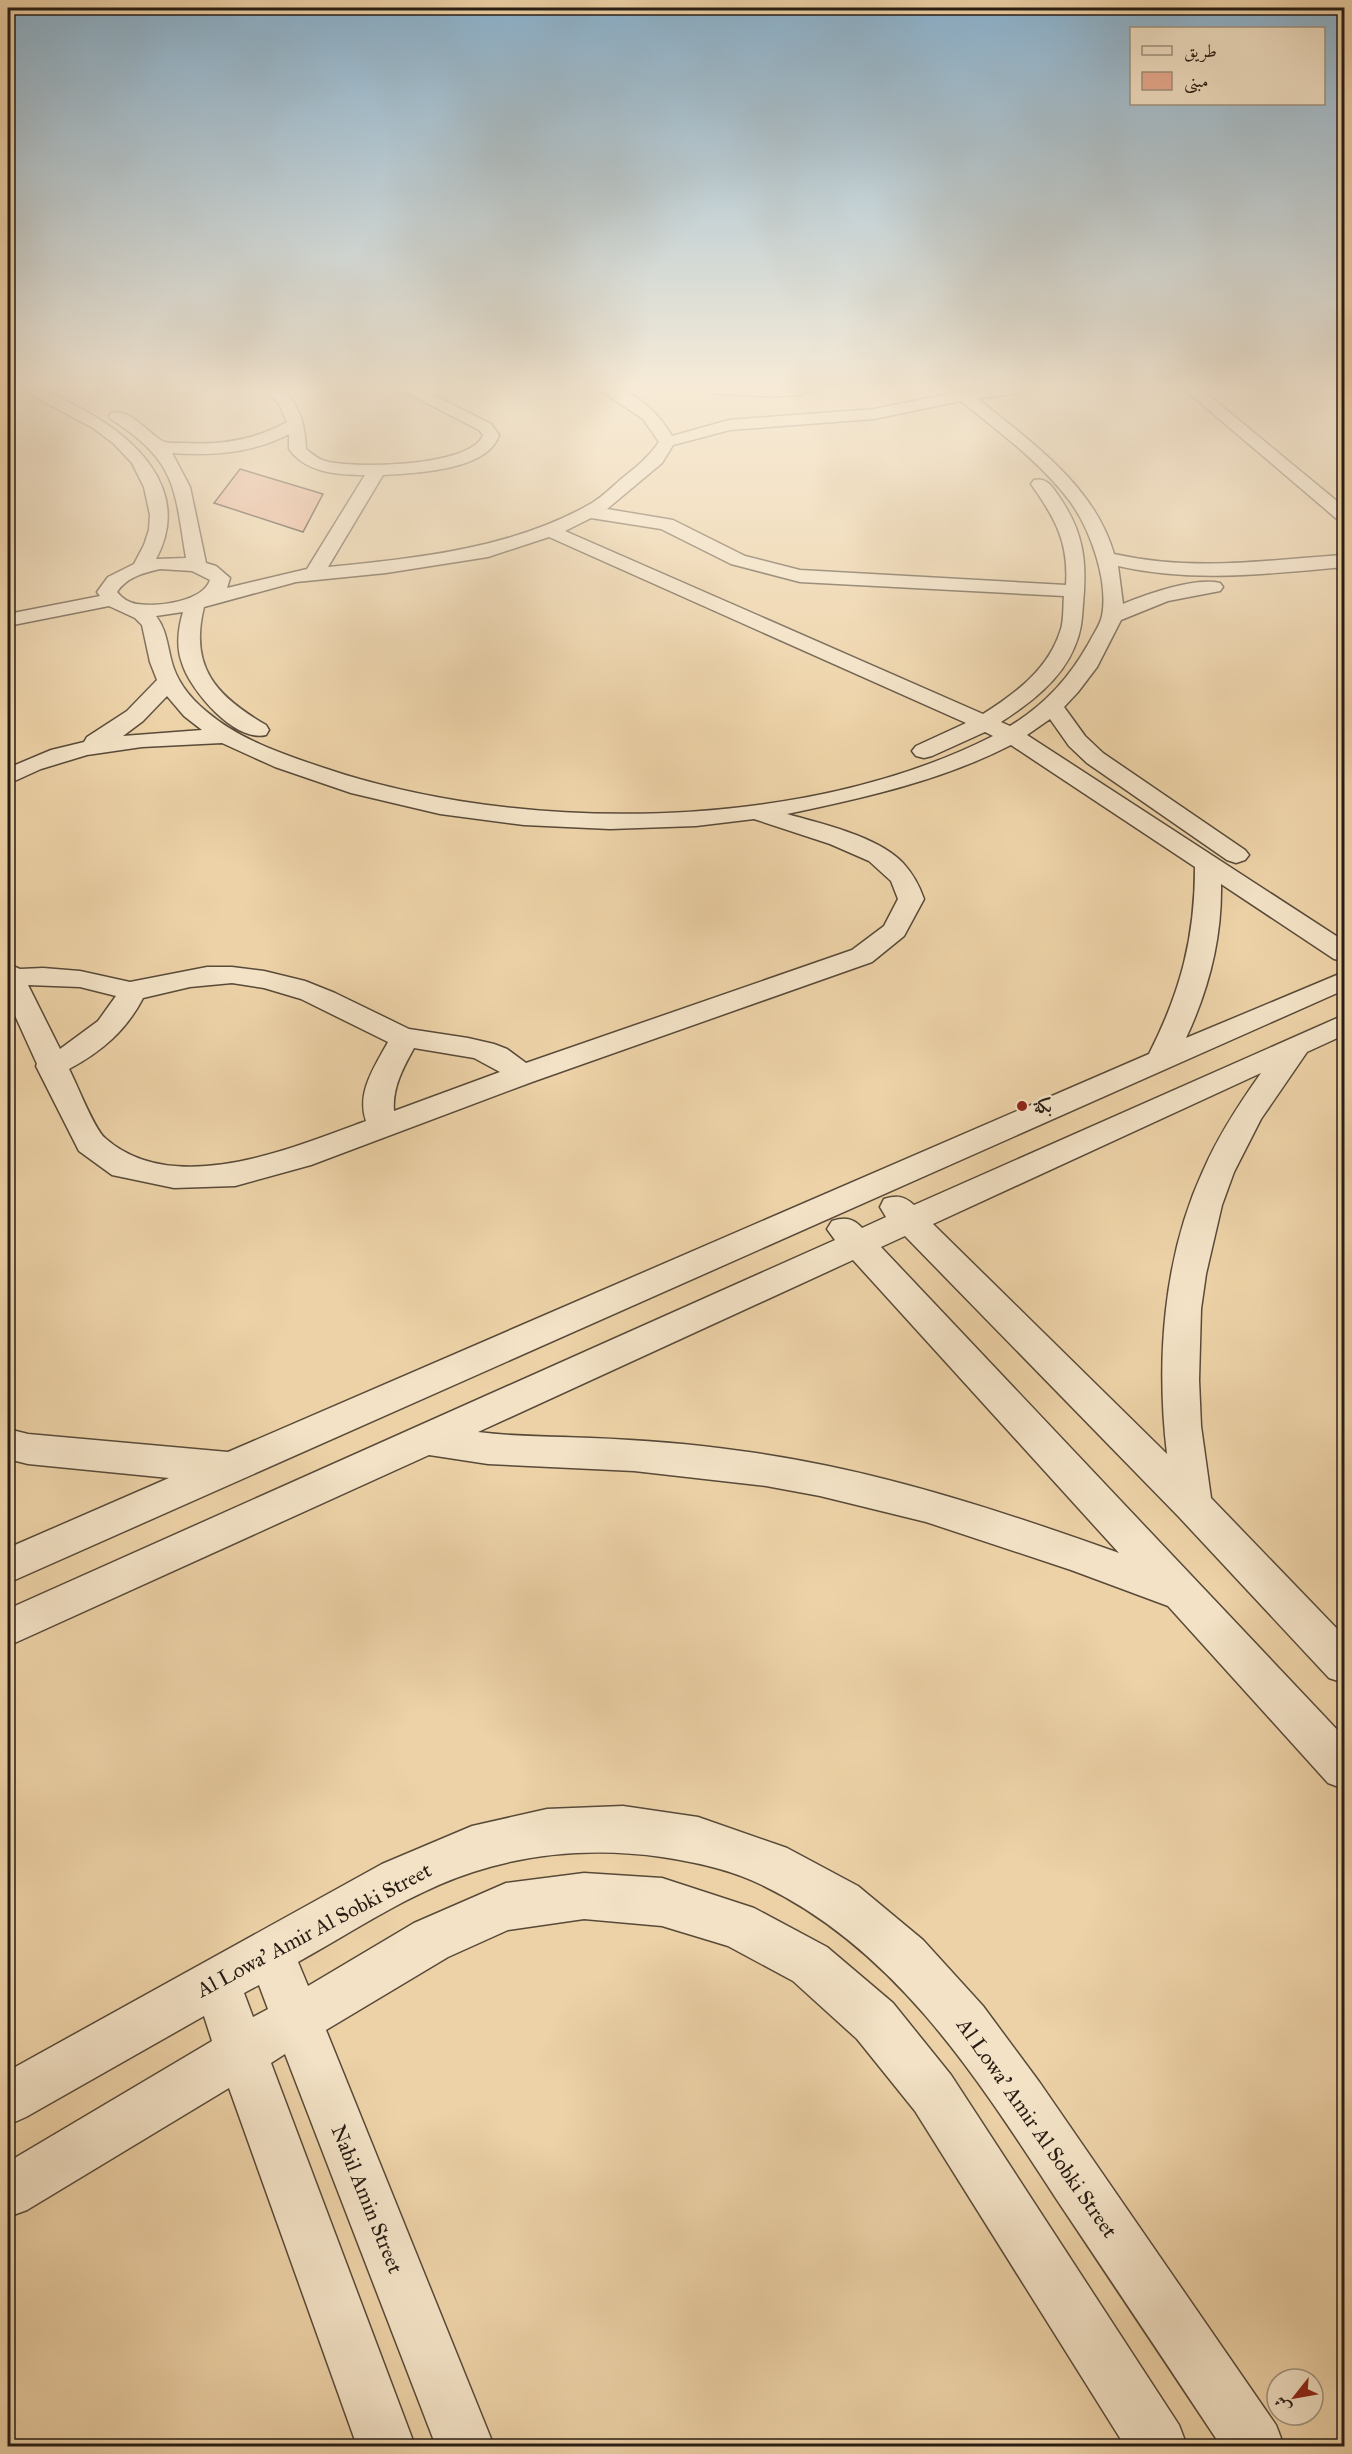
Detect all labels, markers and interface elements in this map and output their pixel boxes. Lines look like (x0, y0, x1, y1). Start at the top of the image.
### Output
legend (1130, 27, 1325, 105)
text: طريق (1184, 40, 1217, 63)
text: مبنى (1184, 70, 1209, 94)
place label: بكة (1033, 1095, 1052, 1117)
marker: بكة (1015, 1099, 1029, 1113)
street label: Al Lowa' Amir Al Sobki Street (191, 1857, 436, 2004)
street label: Al Lowa' Amir Al Sobki Street (951, 2012, 1123, 2243)
street label: Nabil Amin Street (325, 2121, 409, 2278)
north arrow (1265, 2367, 1325, 2427)
text: ش (1270, 2393, 1295, 2416)

